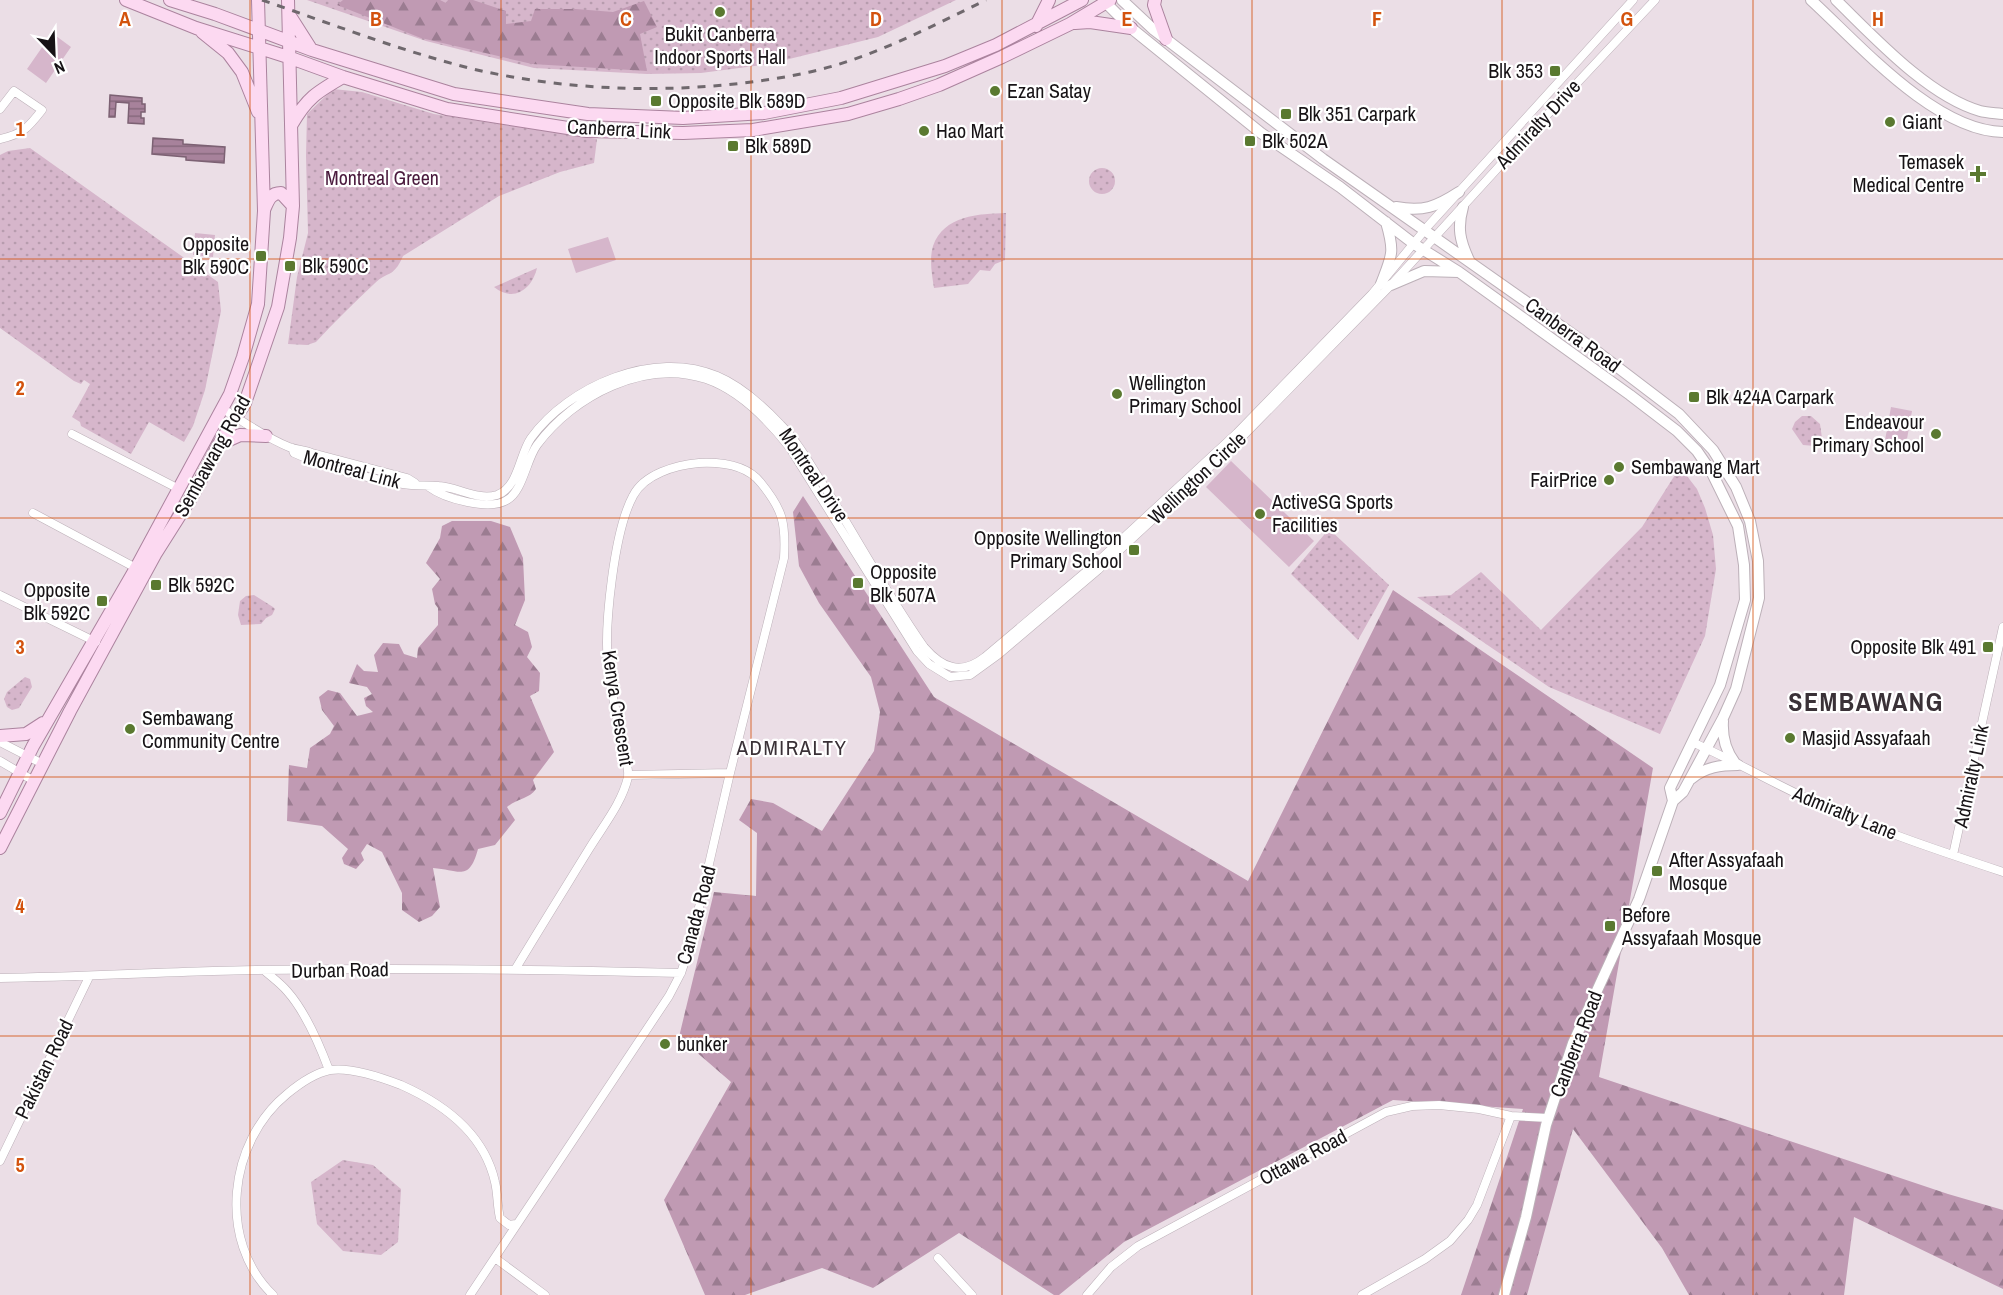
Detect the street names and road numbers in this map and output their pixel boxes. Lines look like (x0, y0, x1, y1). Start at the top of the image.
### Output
street label: Admiralty Drive (1489, 73, 1586, 175)
street label: Canberra Link (566, 112, 672, 145)
street label: Canberra Road (1520, 291, 1627, 378)
street label: Sembawang Road (167, 390, 256, 521)
street label: Montreal Drive (773, 423, 856, 527)
street label: Wellington Circle (1142, 425, 1251, 530)
street label: Montreal Link (301, 443, 404, 495)
street label: Kenya Crescent (596, 648, 641, 768)
street label: Admiralty Link (1946, 721, 1995, 831)
street label: Admiralty Lane (1788, 779, 1901, 846)
street label: Canada Road (669, 862, 722, 967)
street label: Durban Road (291, 955, 389, 984)
street label: Canberra Road (1543, 987, 1608, 1101)
street label: Pakistan Road (8, 1015, 79, 1123)
street label: Ottawa Road (1254, 1122, 1351, 1191)

